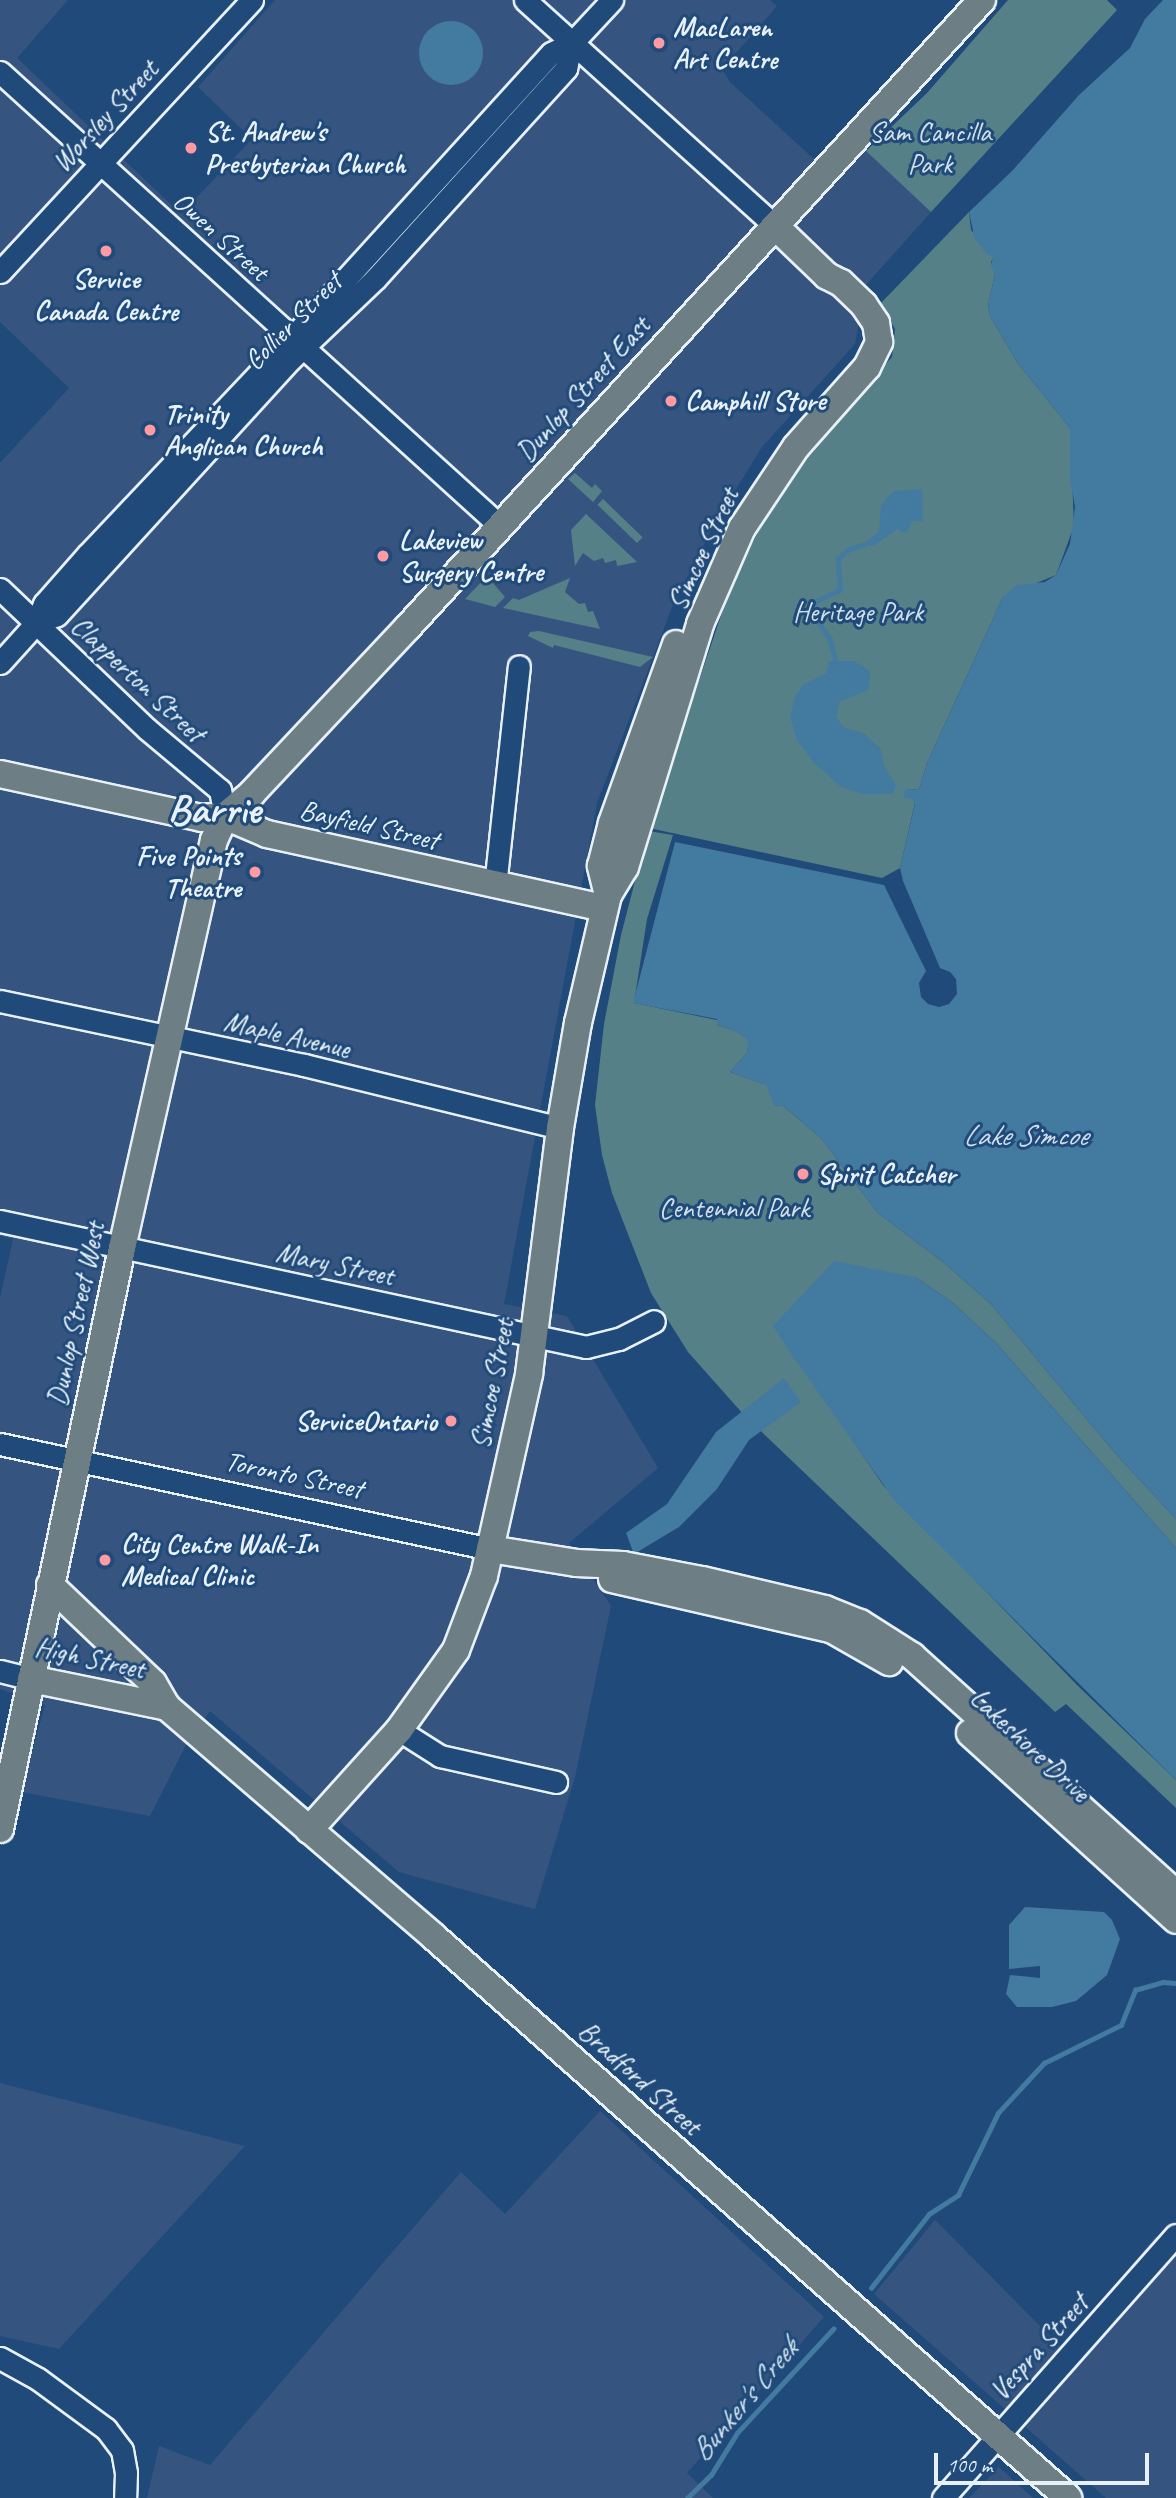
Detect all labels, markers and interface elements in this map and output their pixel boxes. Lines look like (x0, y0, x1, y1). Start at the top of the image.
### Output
place label: MacLaren Art Centre (673, 10, 777, 76)
marker: MacLaren Art Centre (651, 35, 667, 51)
street label: Worsley Street (45, 53, 165, 179)
place label: St. Andrew's Presbyterian Church (205, 115, 407, 181)
park label: Sam Cancilla Park (869, 115, 991, 181)
marker: St. Andrew's Presbyterian Church (183, 140, 199, 156)
street label: Owen Street (166, 184, 276, 288)
marker: Service Canada Centre (98, 243, 114, 259)
place label: Service Canada Centre (34, 262, 178, 328)
street label: Collier Street (237, 265, 349, 377)
street label: Dunlop Street East (509, 309, 657, 469)
place label: Camphill Store (685, 384, 826, 418)
marker: Camphill Store (663, 393, 679, 409)
place label: Trinity Anglican Church (164, 397, 324, 463)
marker: Trinity Anglican Church (142, 422, 158, 438)
street label: Simcoe Street (660, 482, 746, 616)
place label: Lakeview Surgery Centre (399, 523, 543, 589)
marker: Lakeview Surgery Centre (373, 546, 393, 566)
park label: Heritage Park (792, 595, 924, 629)
street label: Clapperton Street (64, 609, 212, 749)
district label: Barrie (167, 785, 261, 835)
street label: Bayfield Street (296, 793, 442, 857)
place label: Five Points Theatre (137, 839, 241, 905)
marker: Five Points Theatre (247, 864, 263, 880)
street label: Maple Avenue (221, 1004, 353, 1066)
water label: Lake Simcoe (964, 1117, 1086, 1153)
place label: Spirit Catcher (817, 1157, 956, 1191)
marker: Spirit Catcher (795, 1166, 811, 1182)
park label: Centennial Park (658, 1191, 810, 1225)
street label: Dunlop Street West (40, 1219, 112, 1409)
street label: Mary Street (273, 1235, 397, 1293)
street label: Simcoe Street (463, 1316, 521, 1452)
place label: ServiceOntario (295, 1404, 437, 1438)
marker: ServiceOntario (443, 1413, 459, 1429)
street label: Toronto Street (222, 1444, 366, 1506)
place label: City Centre Walk-In Medical Clinic (121, 1527, 318, 1593)
marker: City Centre Walk-In Medical Clinic (95, 1550, 115, 1570)
street label: High Street (32, 1630, 148, 1686)
street label: Lakeshore Drive (963, 1681, 1097, 1809)
street label: Bradford Street (571, 2014, 709, 2142)
street label: Vespra Street (983, 2287, 1095, 2407)
water label: Bunker's Creek (683, 2332, 805, 2468)
scale bar (938, 2438, 1153, 2482)
text: 100 m (947, 2452, 992, 2478)

